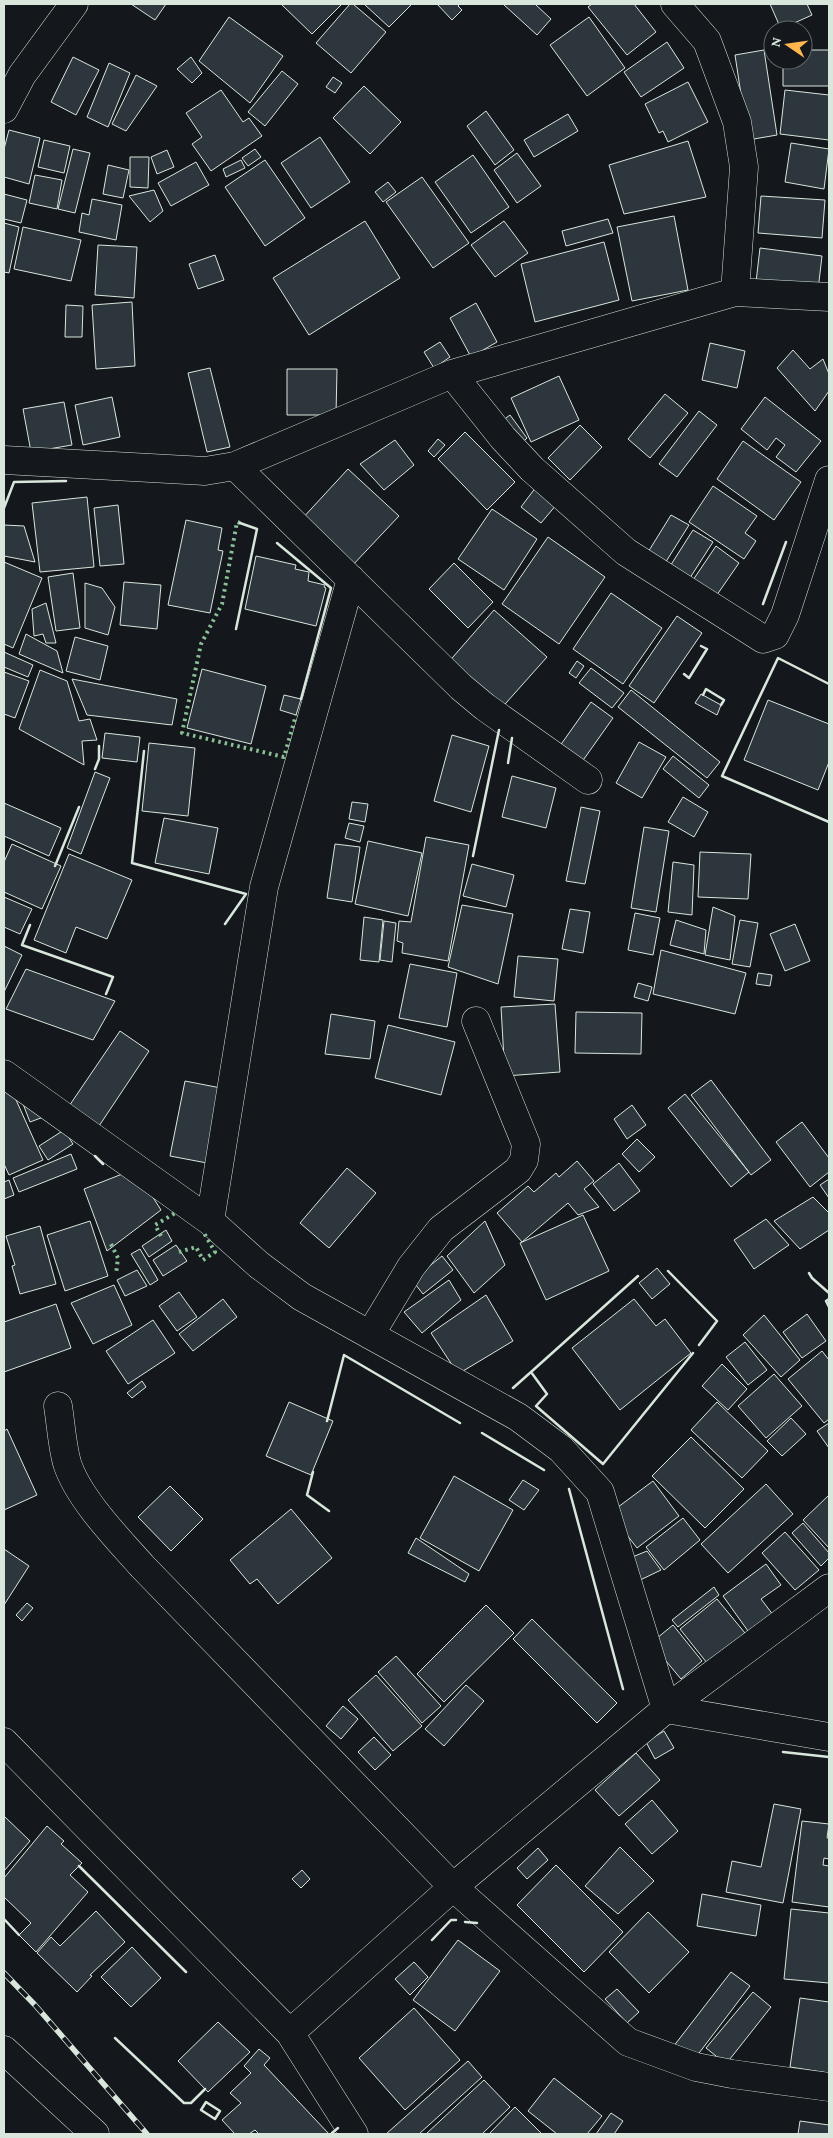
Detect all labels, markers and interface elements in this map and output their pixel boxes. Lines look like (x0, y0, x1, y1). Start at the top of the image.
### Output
north arrow (763, 20, 813, 70)
text: N (766, 35, 784, 49)

